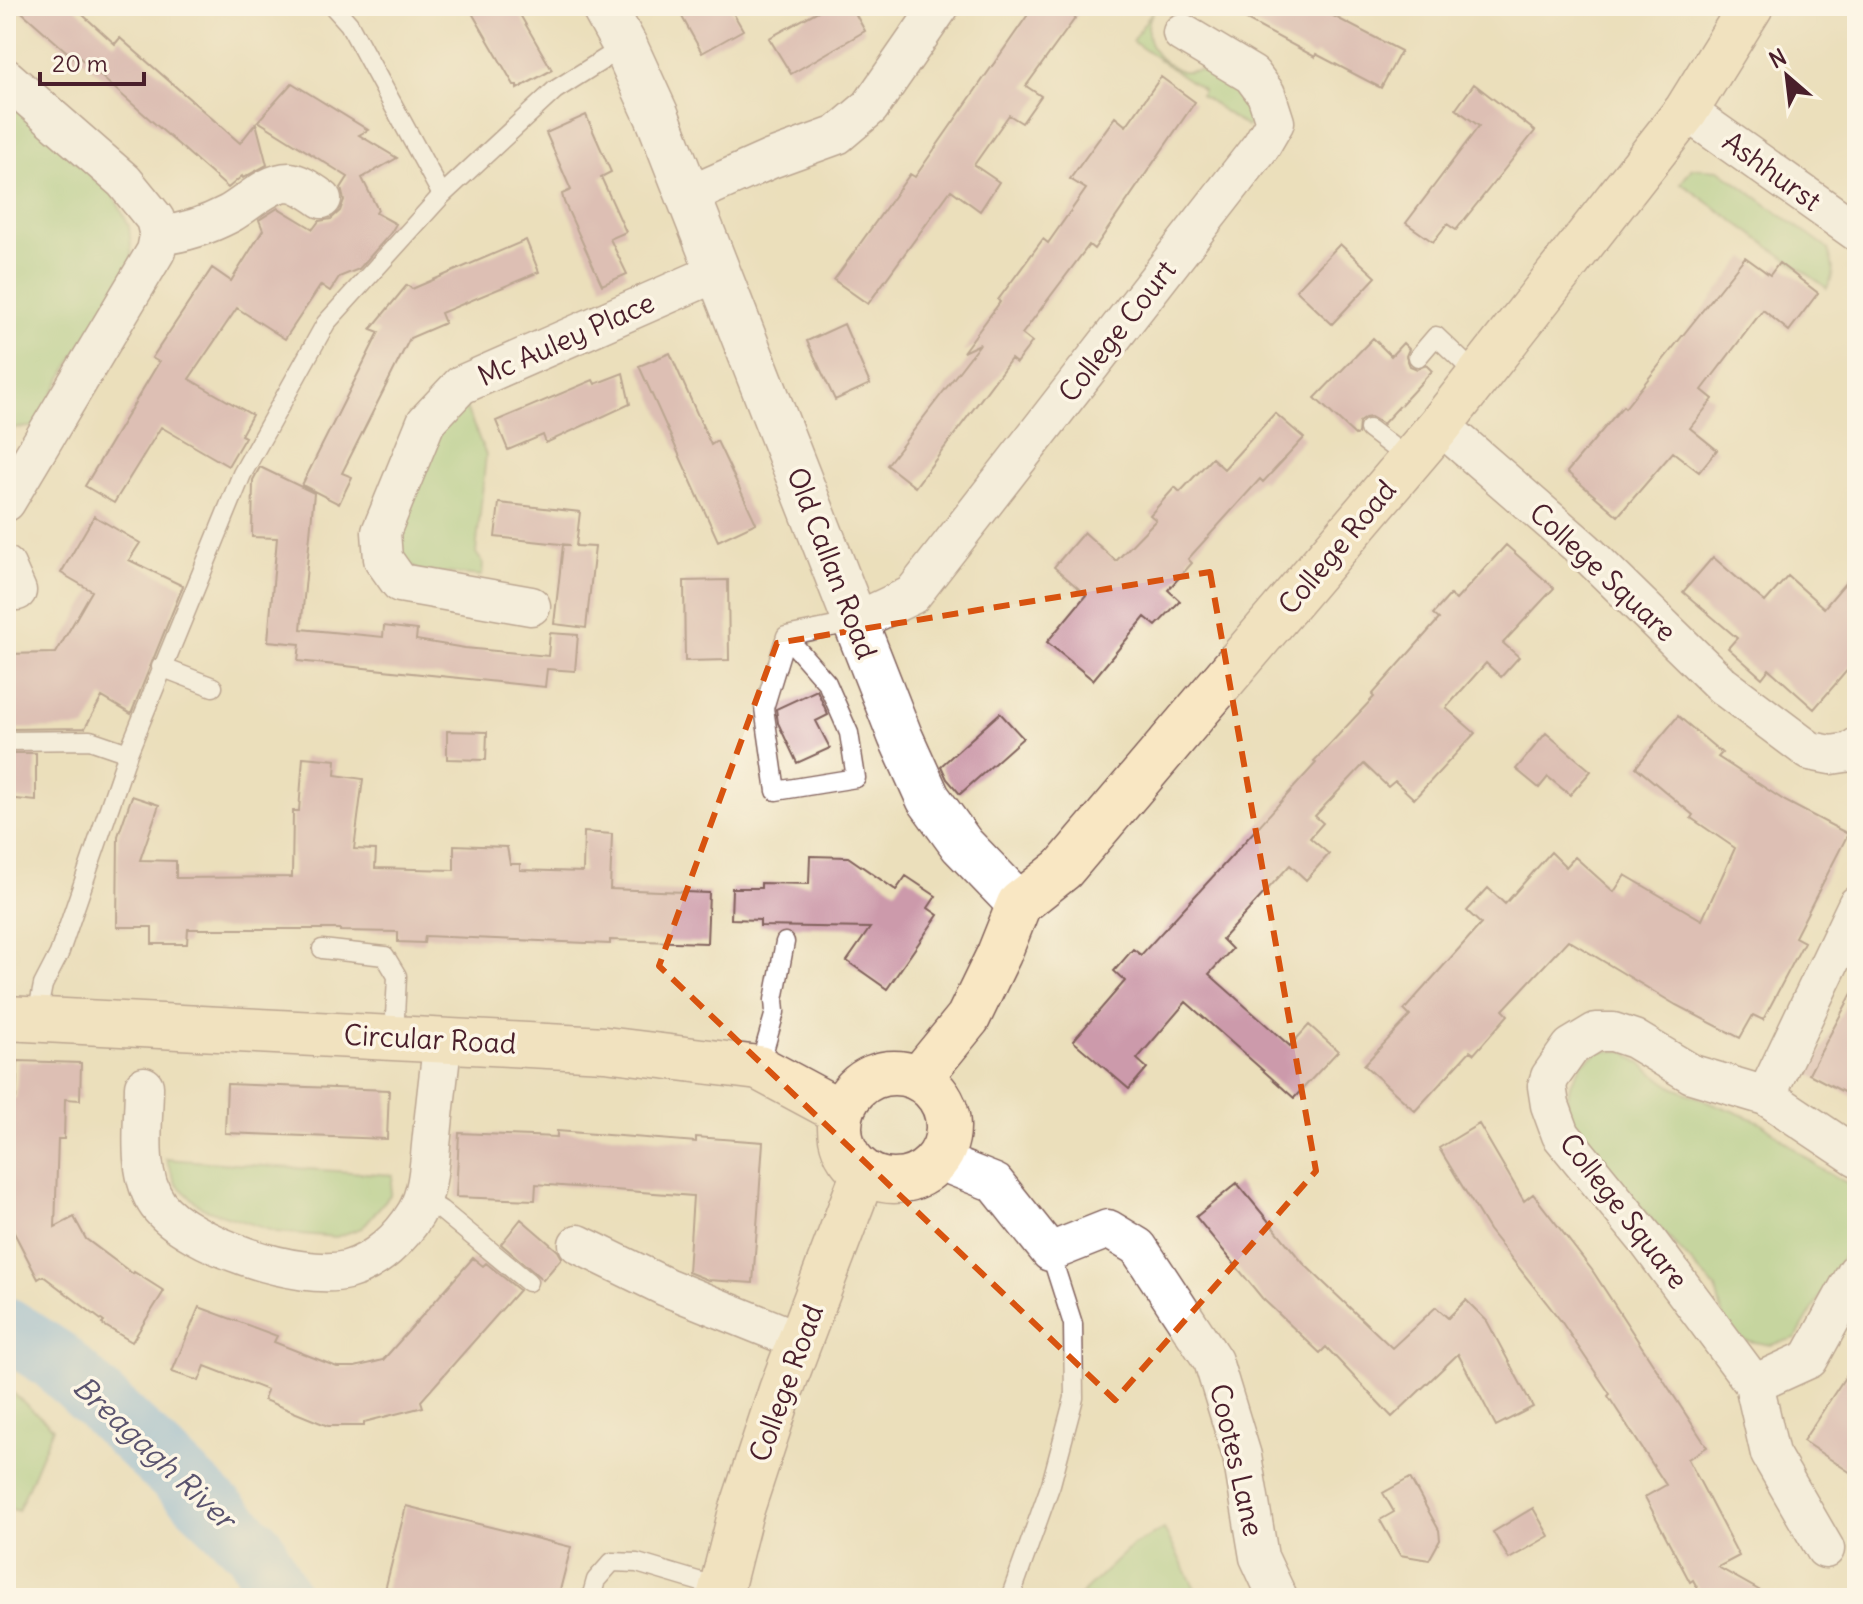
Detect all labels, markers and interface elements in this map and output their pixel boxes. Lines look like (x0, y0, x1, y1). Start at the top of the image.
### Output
scale bar (40, 36, 144, 86)
north arrow (1747, 36, 1827, 116)
text: N (1764, 42, 1791, 74)
text: 20 m (52, 48, 108, 78)
street label: Ashhurst (1716, 123, 1828, 219)
street label: College Court (1050, 253, 1184, 409)
street label: Mc Auley Place (472, 284, 660, 394)
street label: Old Callan Road (779, 462, 885, 664)
street label: College Road (1270, 472, 1404, 622)
street label: College Square (1522, 495, 1684, 649)
street label: Circular Road (343, 1017, 517, 1061)
street label: College Square (1552, 1126, 1696, 1296)
street label: College Road (741, 1300, 831, 1466)
water label: Breagagh River (66, 1367, 246, 1540)
street label: Cootes Lane (1202, 1380, 1272, 1540)

